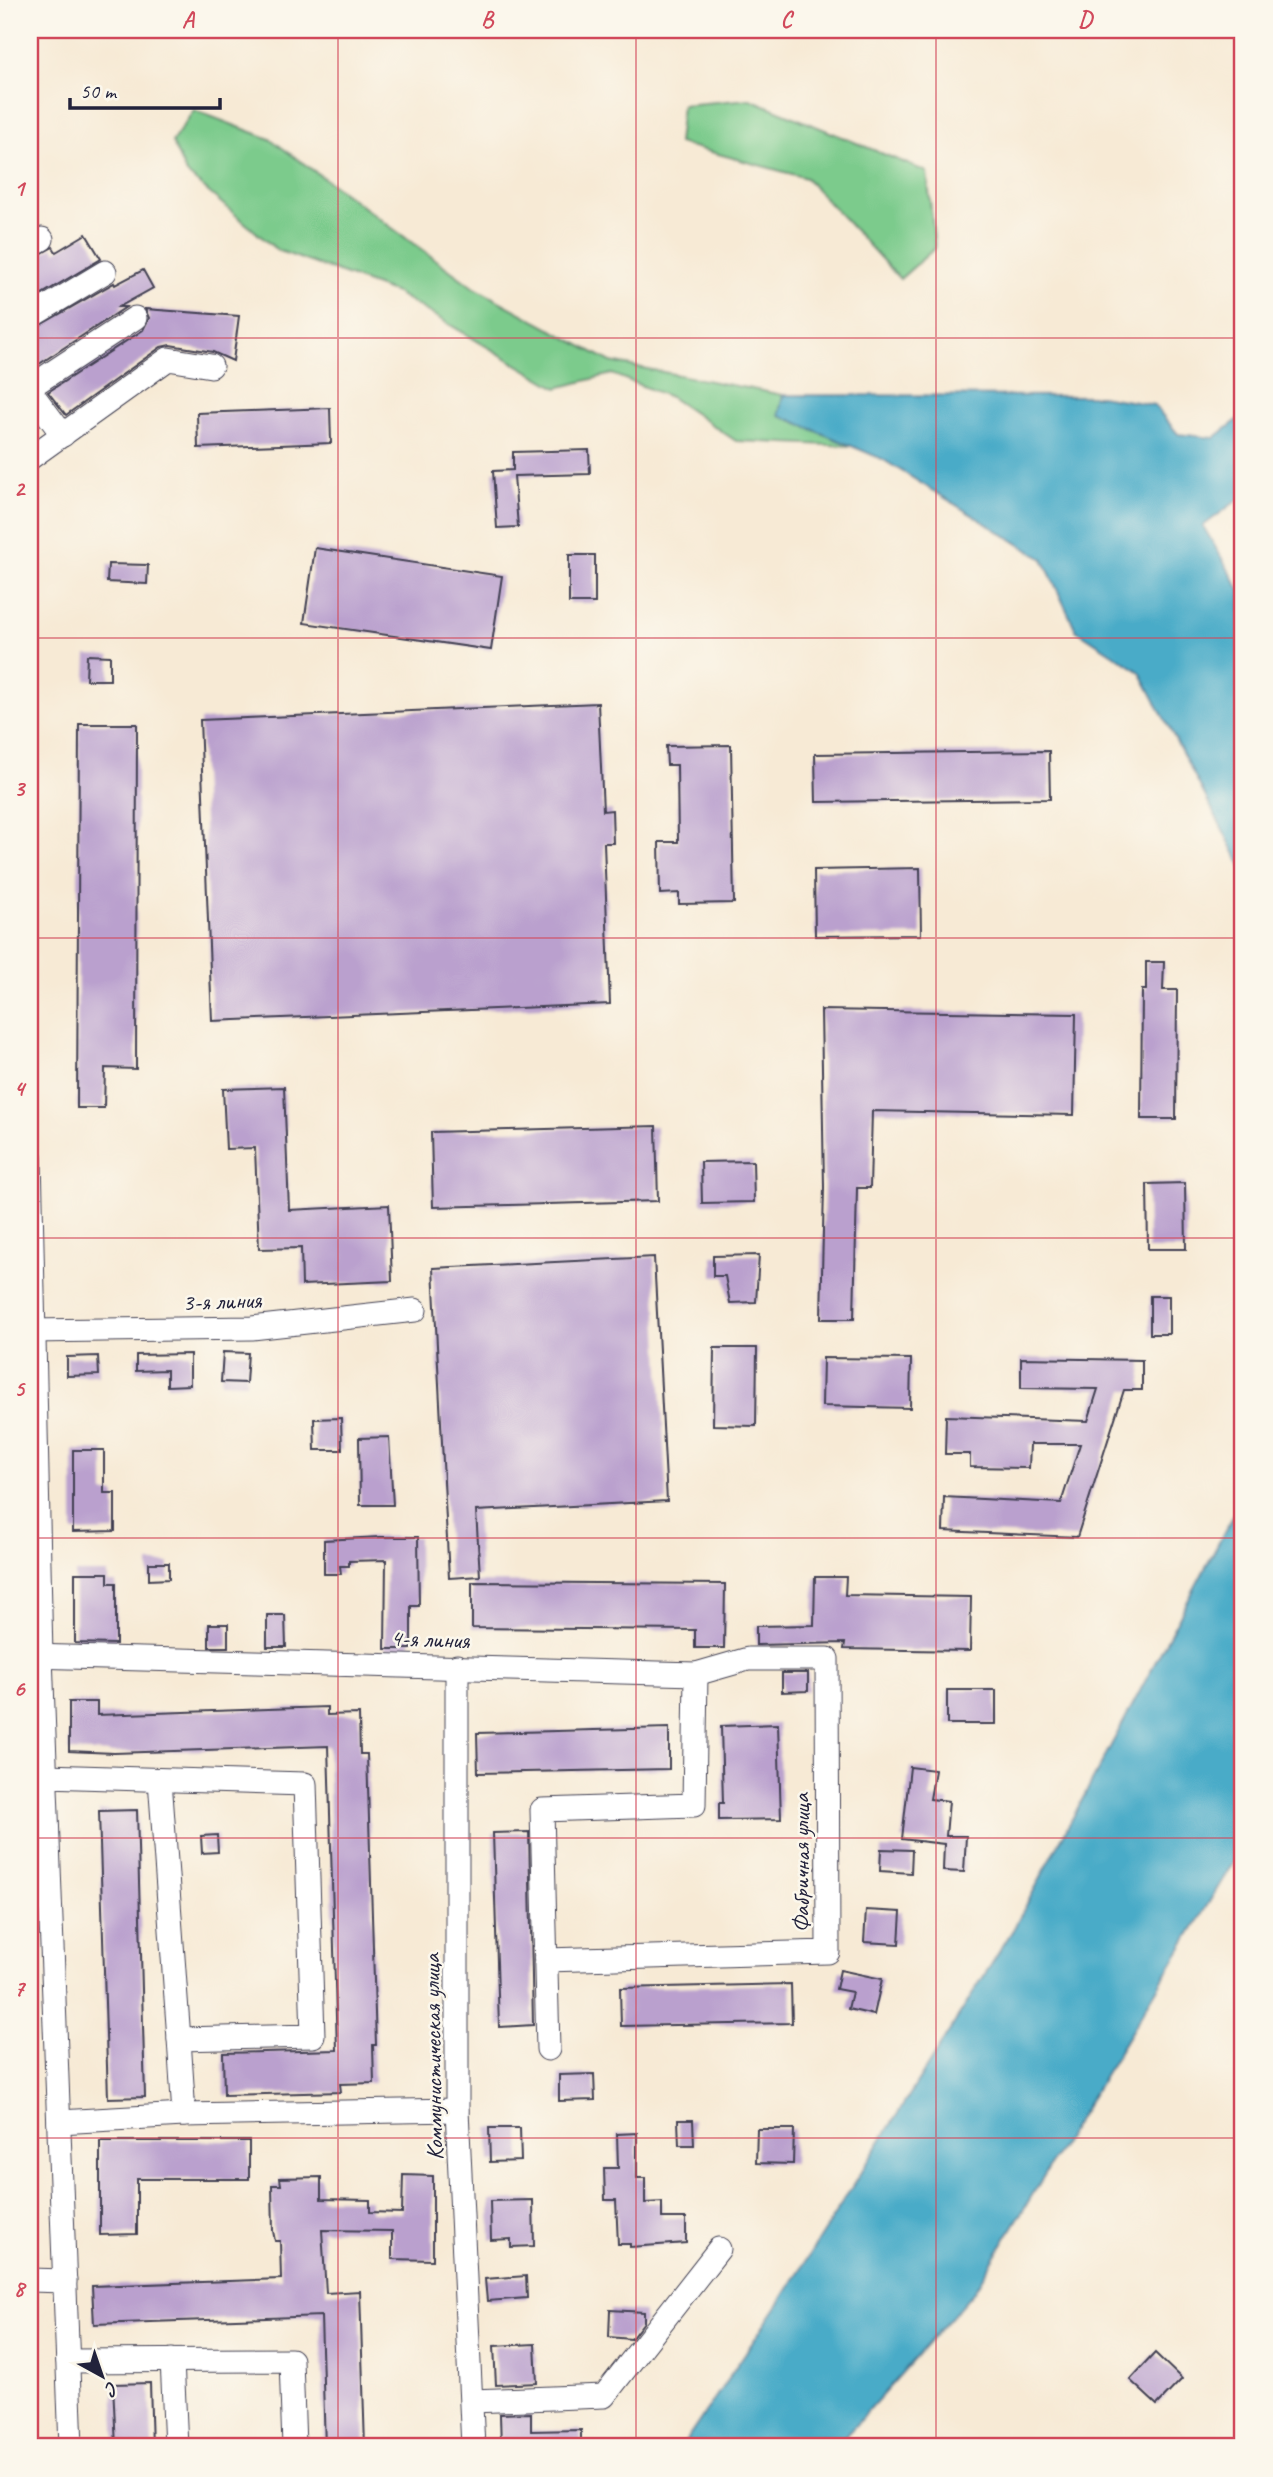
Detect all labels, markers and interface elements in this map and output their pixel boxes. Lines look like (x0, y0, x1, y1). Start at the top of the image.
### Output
text: A (182, 5, 196, 34)
text: B (481, 5, 495, 34)
text: C (781, 5, 795, 34)
text: D (1078, 5, 1094, 34)
scale bar (70, 66, 220, 110)
text: 50 m (80, 78, 118, 104)
text: 1 (14, 174, 27, 203)
text: 2 (14, 474, 27, 503)
text: 3 (14, 774, 27, 803)
text: 4 (14, 1074, 27, 1103)
street label: 3-я линия (182, 1285, 263, 1317)
text: 5 (14, 1374, 26, 1403)
street label: 4-я линия (390, 1623, 471, 1655)
text: 6 (14, 1674, 27, 1703)
street label: Фабричная улица (786, 1792, 816, 1933)
street label: Коммунистическая улица (416, 1952, 450, 2161)
text: 7 (14, 1974, 27, 2003)
text: 8 (14, 2274, 27, 2303)
north arrow (66, 2340, 136, 2410)
text: С (99, 2376, 124, 2402)

